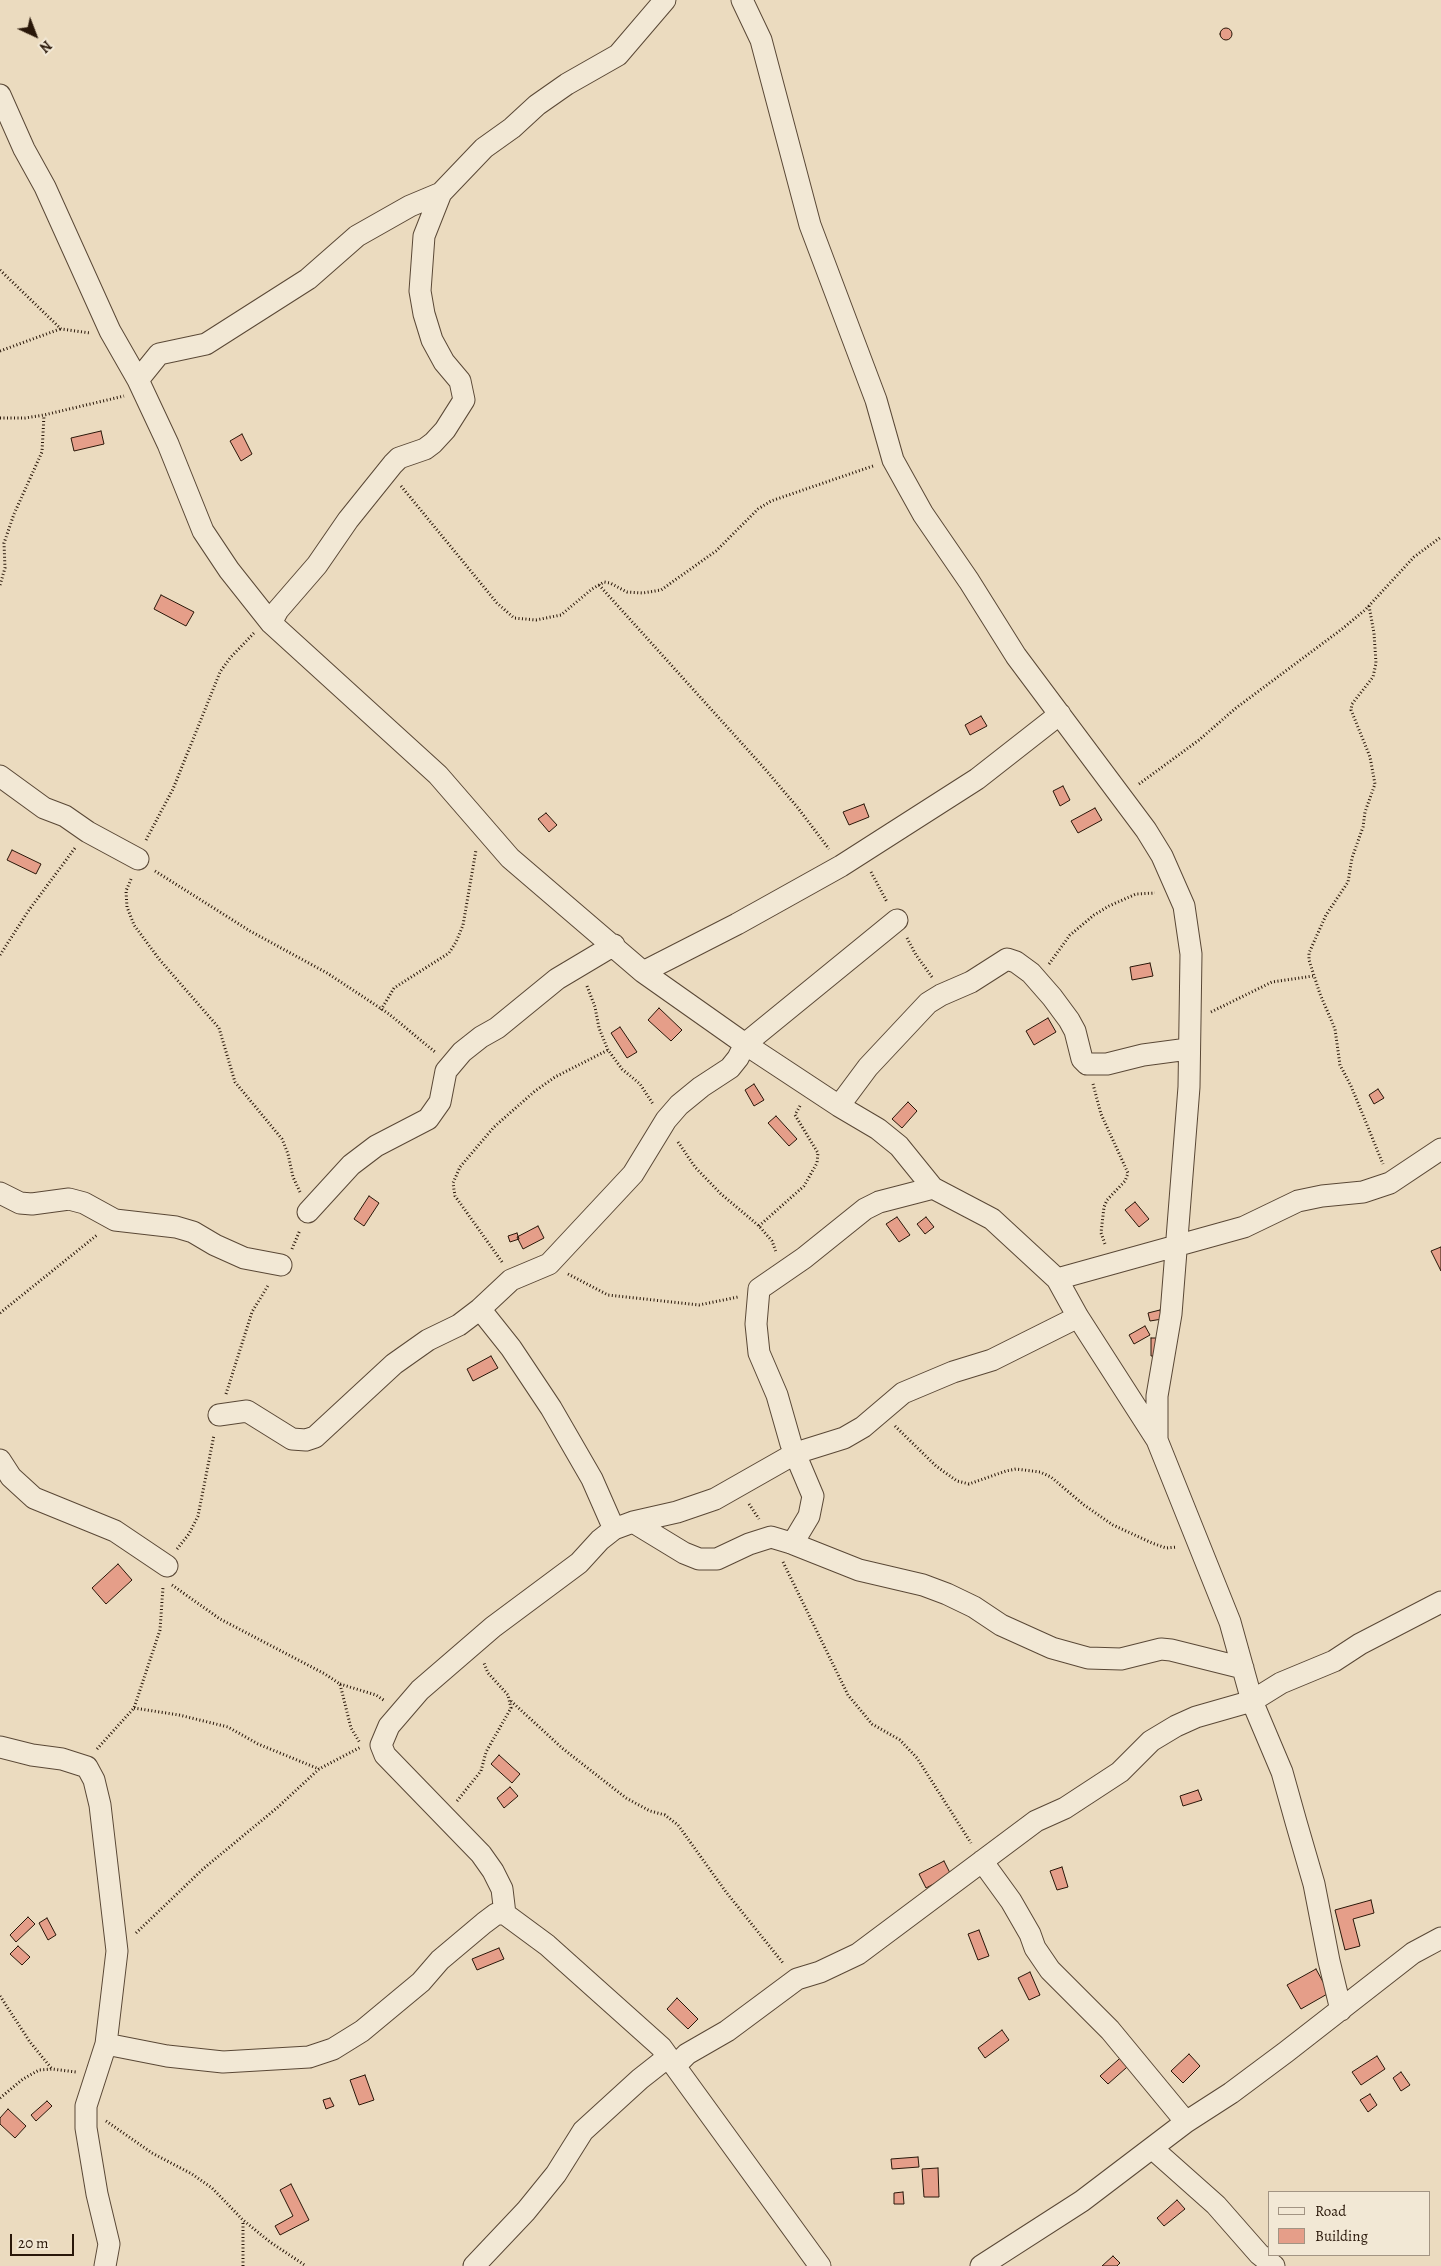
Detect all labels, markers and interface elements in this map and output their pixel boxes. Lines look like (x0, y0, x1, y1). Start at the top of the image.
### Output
north arrow (10, 10, 60, 60)
text: N (35, 36, 56, 57)
legend (1268, 2191, 1431, 2256)
text: Road (1315, 2201, 1346, 2221)
scale bar (12, 2224, 76, 2256)
text: Building (1315, 2226, 1368, 2246)
text: 20 m (18, 2233, 49, 2253)

